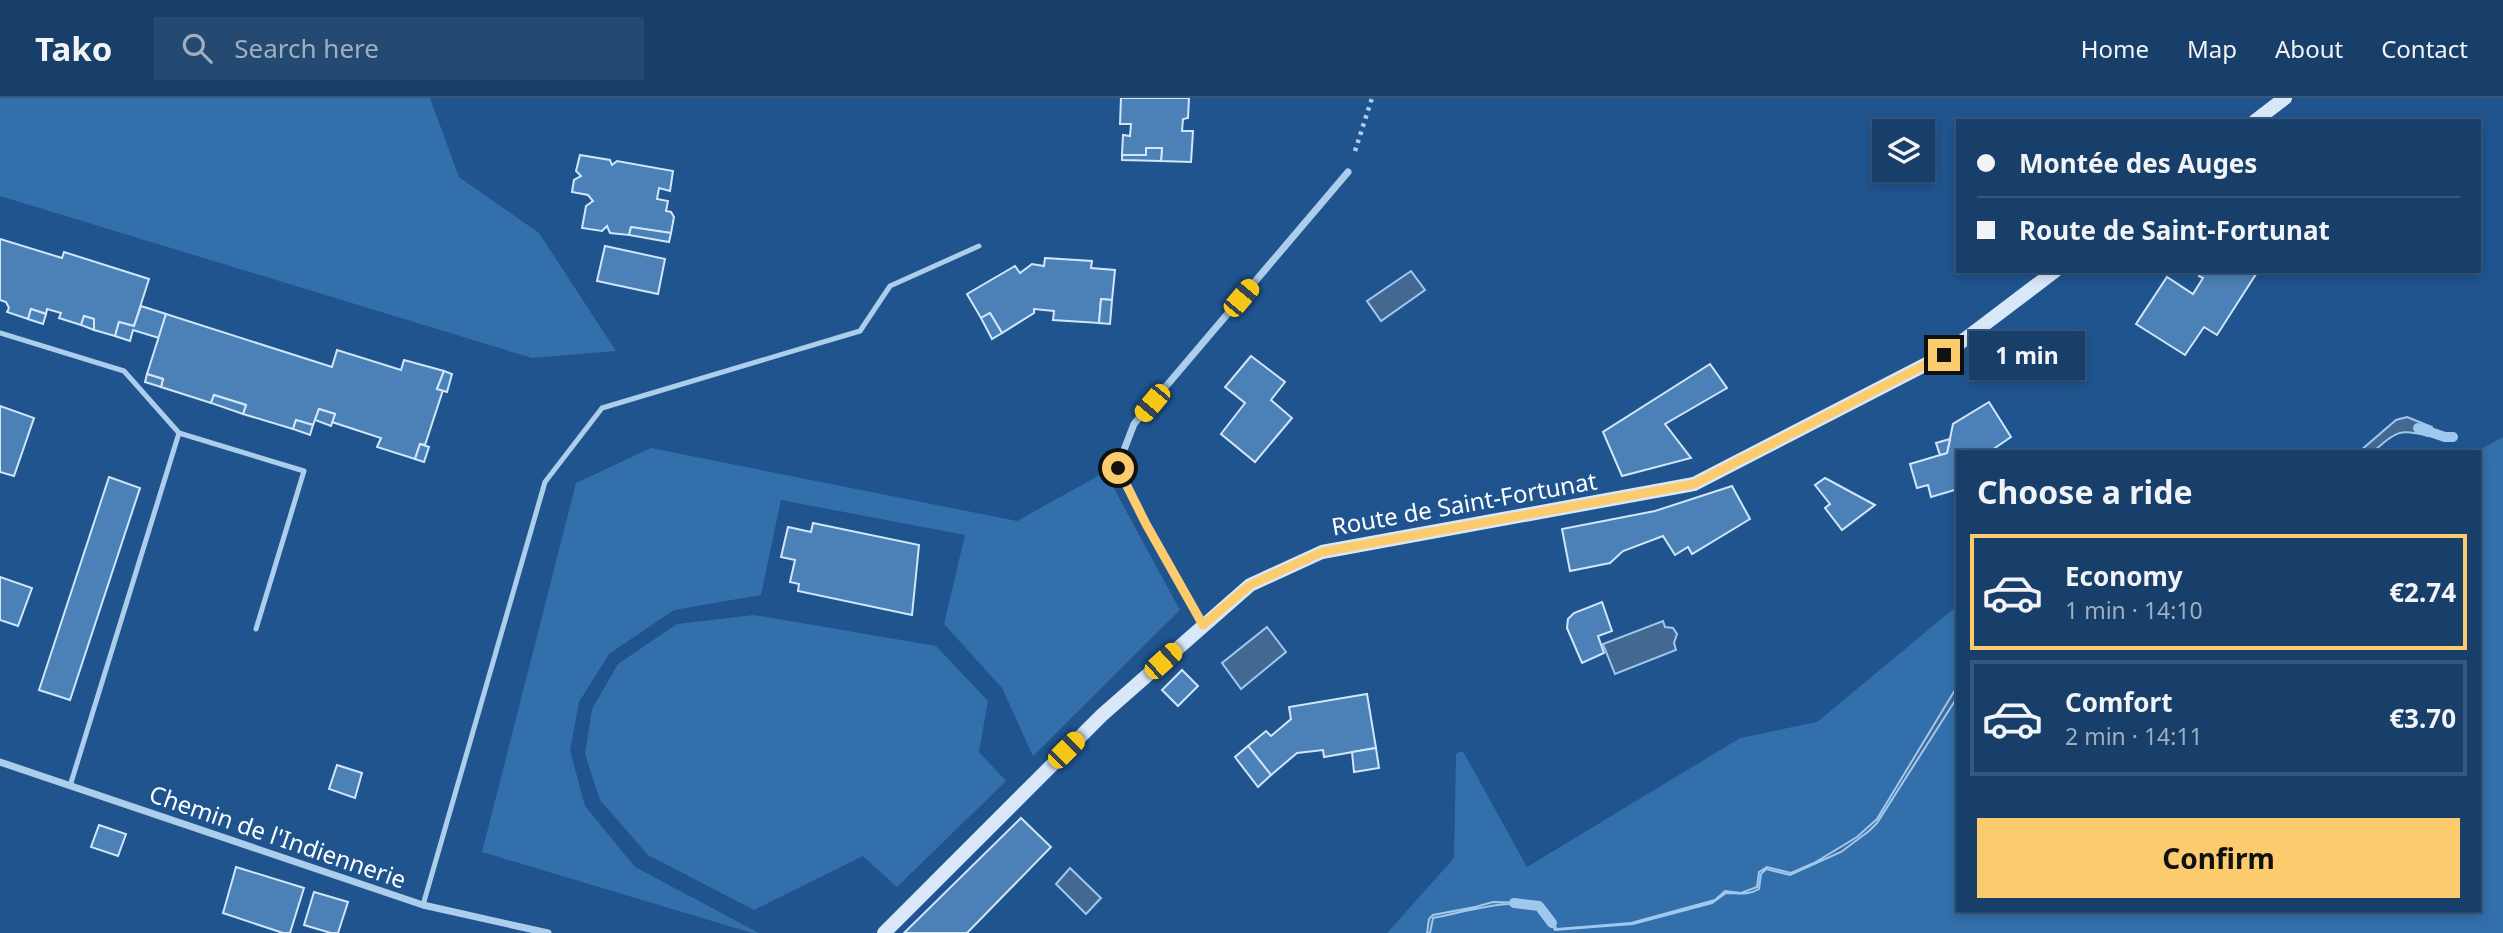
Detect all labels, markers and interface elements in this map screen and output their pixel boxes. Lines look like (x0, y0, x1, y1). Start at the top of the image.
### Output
search box (154, 17, 644, 80)
text: Tako (35, 26, 112, 71)
icon: search (178, 29, 216, 67)
text: Search here (234, 30, 379, 66)
text: Home (2081, 32, 2149, 65)
text: Map (2187, 32, 2237, 65)
text: About (2275, 32, 2343, 65)
text: Contact (2381, 32, 2468, 65)
map controls (1872, 119, 1935, 182)
button: layers (1872, 119, 1935, 182)
text: Montée des Auges (2019, 145, 2257, 181)
text: Route de Saint-Fortunat (2019, 212, 2330, 248)
car (1220, 275, 1263, 321)
callout: 1 min (1968, 330, 2084, 380)
route end (1928, 339, 1960, 371)
text: 1 min (1995, 339, 2059, 371)
car (1131, 380, 1174, 426)
route start (1102, 452, 1134, 484)
street label: Route de Saint-Fortunat (1329, 463, 1599, 543)
text: Choose a ride (1977, 470, 2193, 513)
text: Economy (2065, 558, 2183, 594)
icon: car (1981, 561, 2044, 624)
text: €2.74 (2389, 574, 2456, 610)
text: 1 min · 14:10 (2065, 594, 2203, 626)
car (1141, 639, 1186, 683)
text: Comfort (2065, 684, 2173, 720)
icon: car (1981, 687, 2044, 750)
text: €3.70 (2389, 700, 2456, 736)
text: 2 min · 14:11 (2065, 720, 2203, 752)
car (1044, 728, 1089, 772)
street label: Chemin de l'Indiennerie (145, 777, 411, 895)
button: Confirm (1977, 818, 2460, 898)

